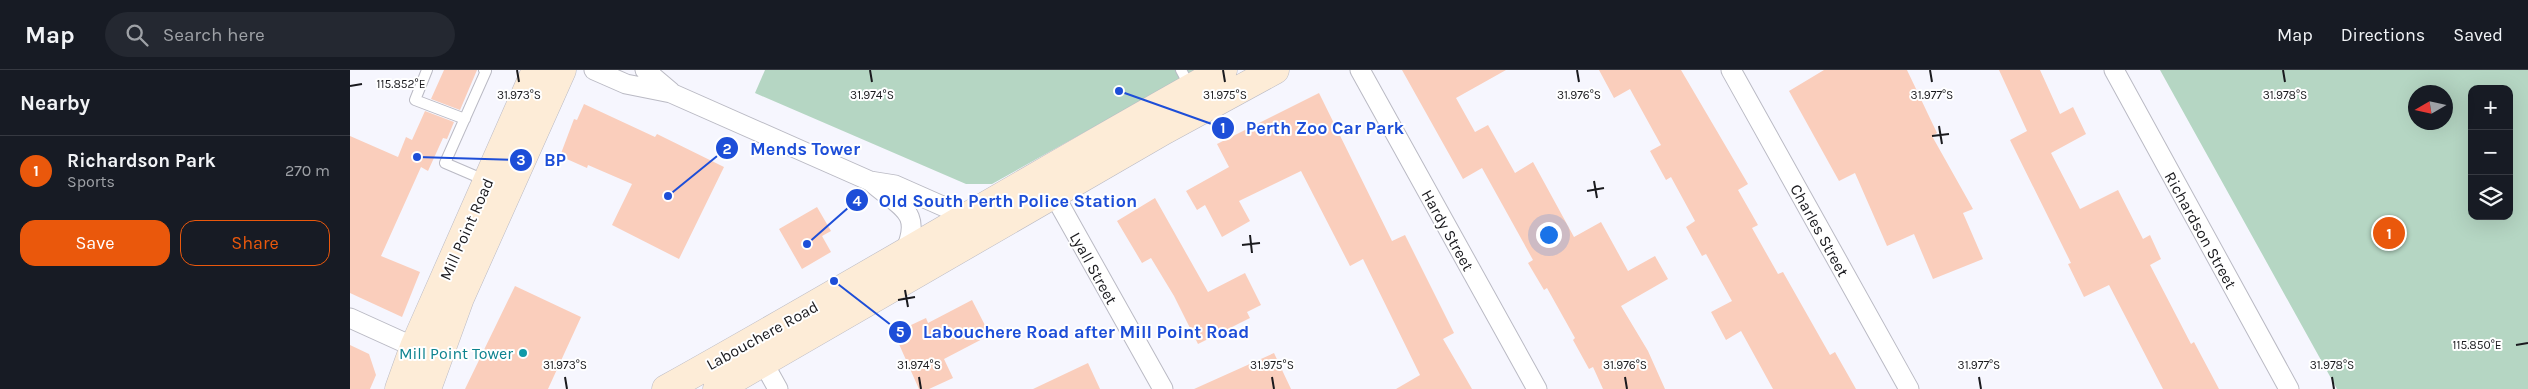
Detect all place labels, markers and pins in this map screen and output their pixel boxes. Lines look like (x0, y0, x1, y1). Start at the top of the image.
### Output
callout: Perth Zoo Car Park (1211, 111, 1414, 144)
callout: Mends Tower (715, 132, 870, 165)
callout: BP (509, 143, 576, 176)
callout: Old South Perth Police Station (844, 184, 1148, 217)
pin: 1 (2373, 214, 2405, 252)
callout: Labouchere Road after Mill Point Road (888, 315, 1259, 348)
place label: Mill Point Tower (399, 344, 513, 363)
marker: Mill Point Tower (517, 347, 529, 359)

